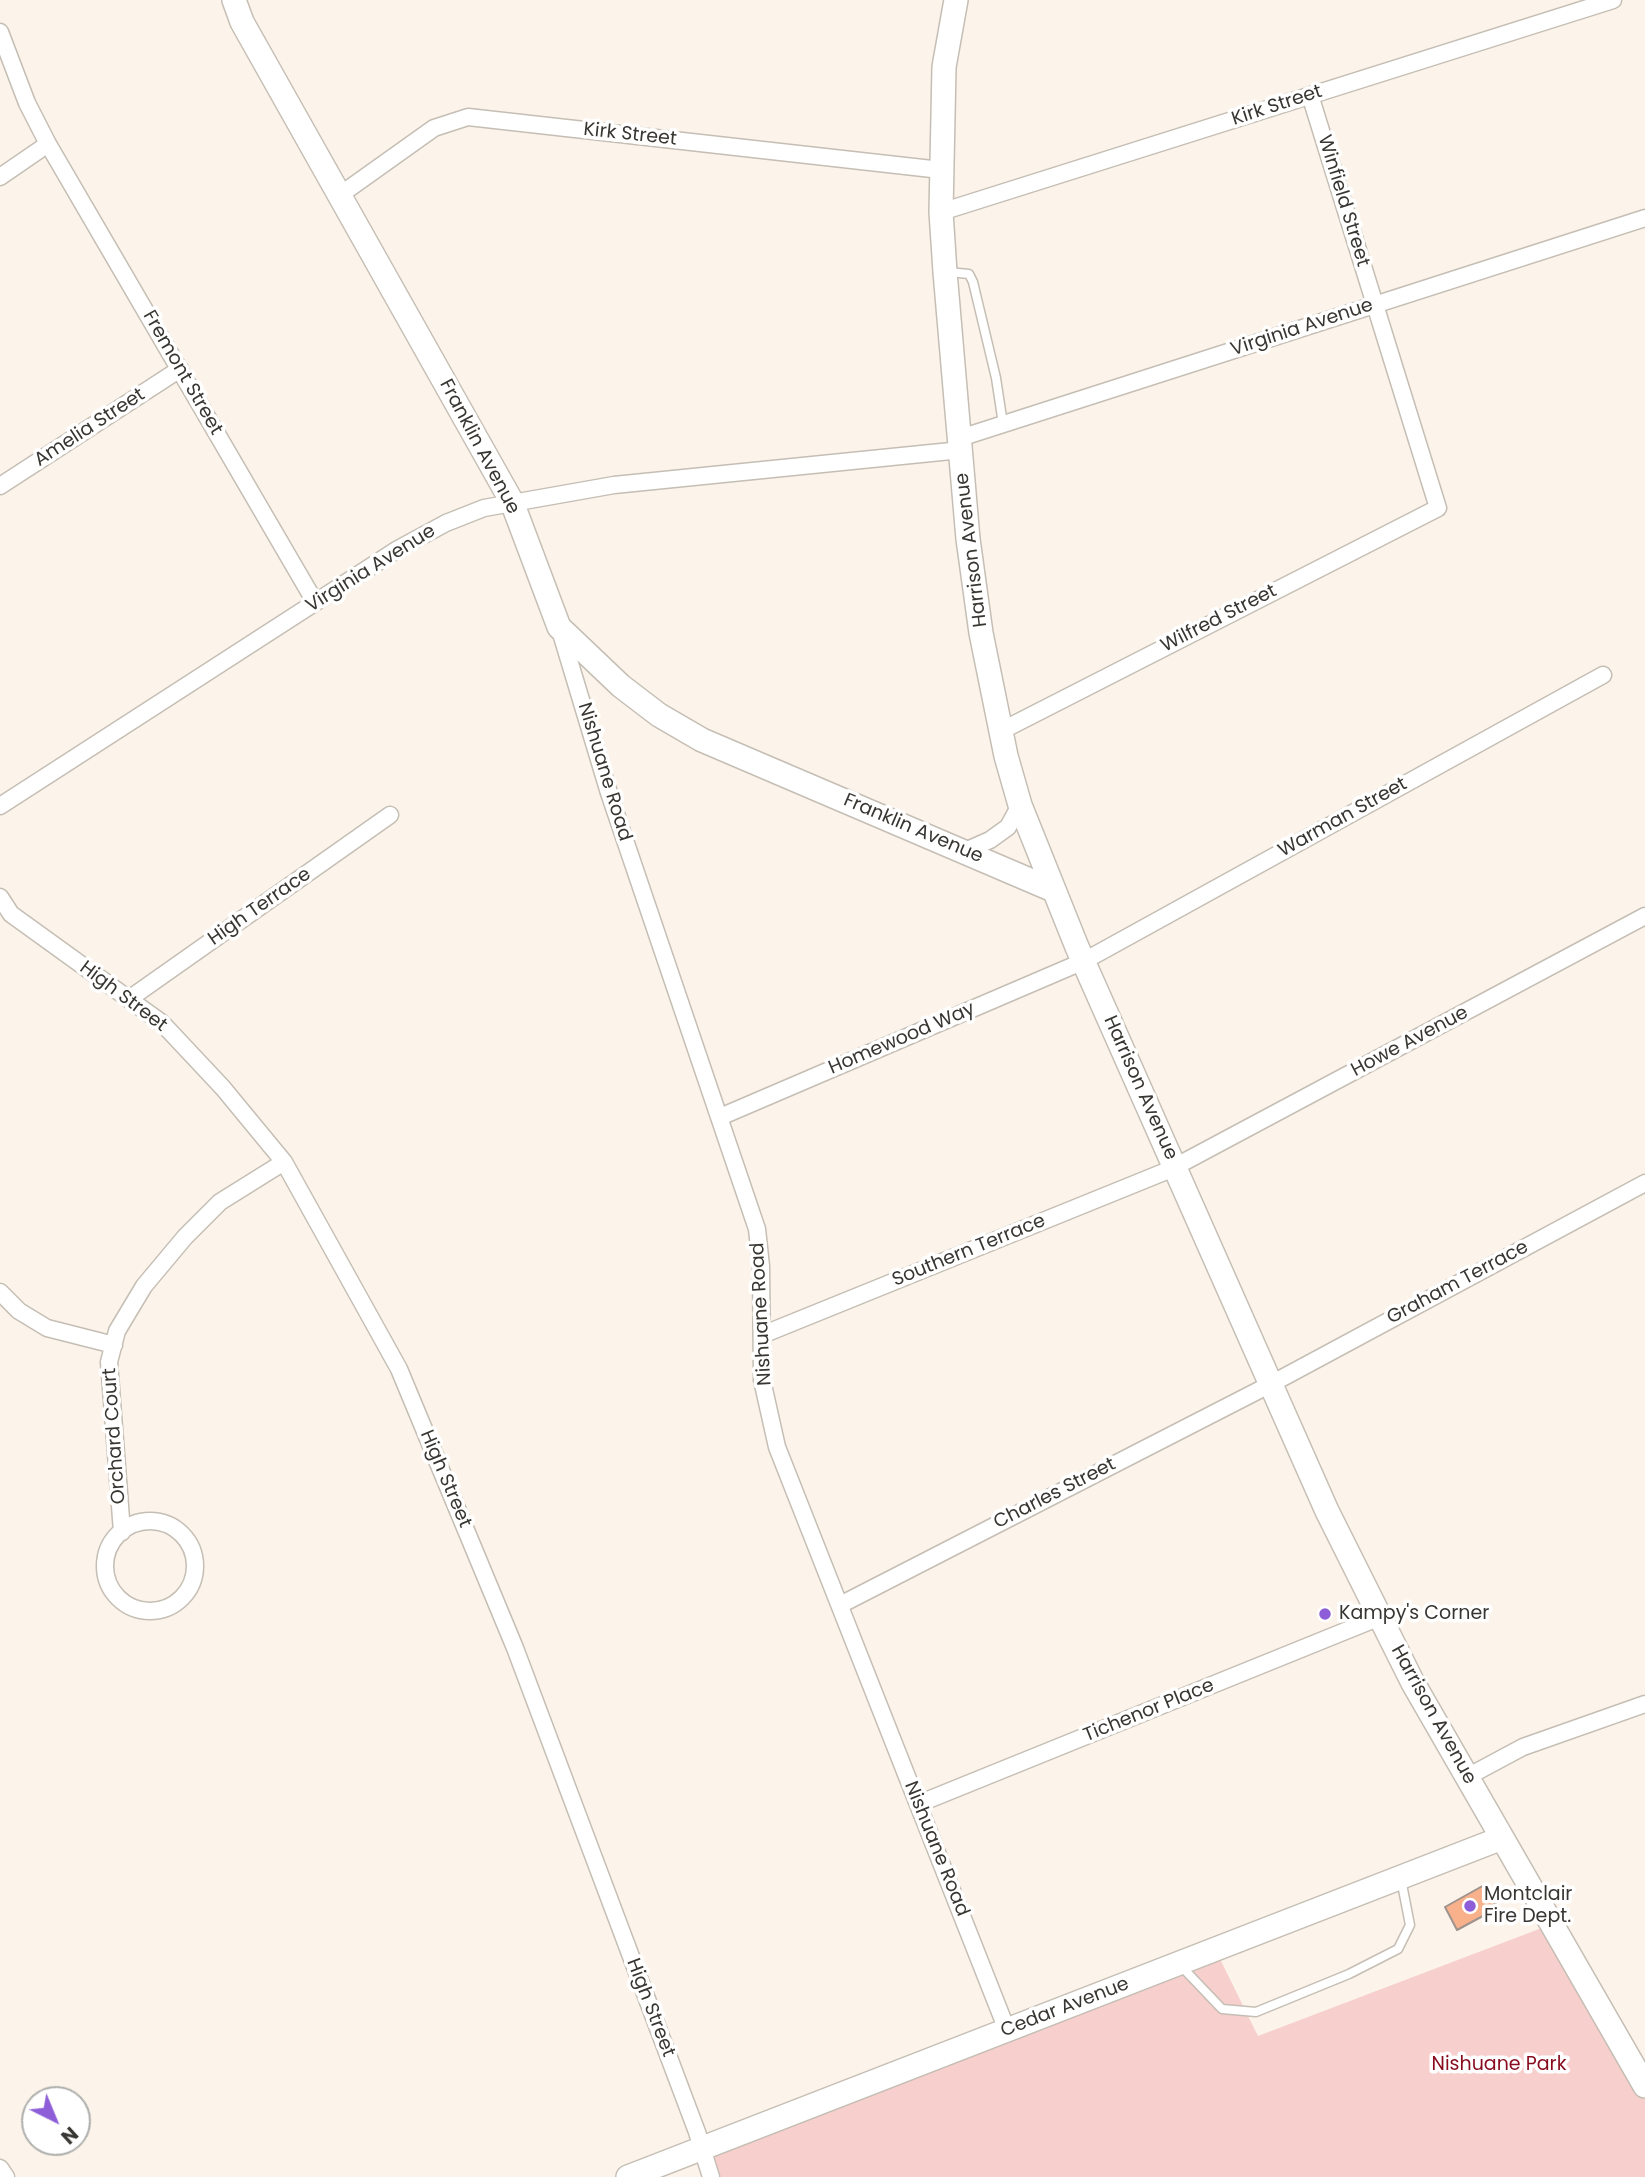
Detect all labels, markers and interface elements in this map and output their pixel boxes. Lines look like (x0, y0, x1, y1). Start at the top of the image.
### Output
street label: Kirk Street (1229, 81, 1325, 131)
street label: Kirk Street (582, 119, 678, 151)
street label: Winfield Street (1312, 132, 1374, 270)
street label: Virginia Avenue (1228, 294, 1376, 362)
street label: Fremont Street (137, 307, 227, 439)
street label: Franklin Avenue (434, 376, 524, 518)
street label: Amelia Street (31, 384, 149, 472)
street label: Harrison Avenue (951, 471, 993, 629)
street label: Virginia Avenue (302, 520, 440, 618)
street label: Wilfred Street (1157, 580, 1281, 658)
street label: Nishuane Road (572, 700, 636, 844)
street label: Warman Street (1275, 773, 1411, 863)
street label: Franklin Avenue (840, 789, 986, 869)
street label: High Terrace (204, 863, 316, 951)
street label: High Street (75, 957, 171, 1037)
street label: Homewood Way (825, 998, 979, 1080)
street label: Howe Avenue (1348, 1002, 1472, 1082)
street label: Harrison Avenue (1098, 1012, 1182, 1164)
street label: Southern Terrace (889, 1210, 1049, 1292)
street label: Graham Terrace (1383, 1236, 1533, 1330)
street label: Nishuane Road (747, 1242, 777, 1386)
street label: Orchard Court (99, 1367, 131, 1505)
street label: High Street (414, 1427, 476, 1531)
street label: Charles Street (990, 1453, 1120, 1535)
place label: Kampy's Corner (1339, 1603, 1489, 1625)
marker: Kampy's Corner (1317, 1606, 1333, 1622)
street label: Harrison Avenue (1385, 1641, 1481, 1789)
street label: Tichenor Place (1080, 1674, 1218, 1748)
street label: Nishuane Road (899, 1778, 973, 1920)
place label: Montclair Fire Dept. (1484, 1884, 1572, 1928)
marker: Montclair Fire Dept. (1462, 1898, 1478, 1914)
street label: High Street (621, 1956, 679, 2060)
street label: Cedar Avenue (998, 1973, 1132, 2043)
park label: Nishuane Park (1432, 2054, 1566, 2076)
north arrow (21, 2086, 91, 2156)
text: N (55, 2121, 84, 2150)

